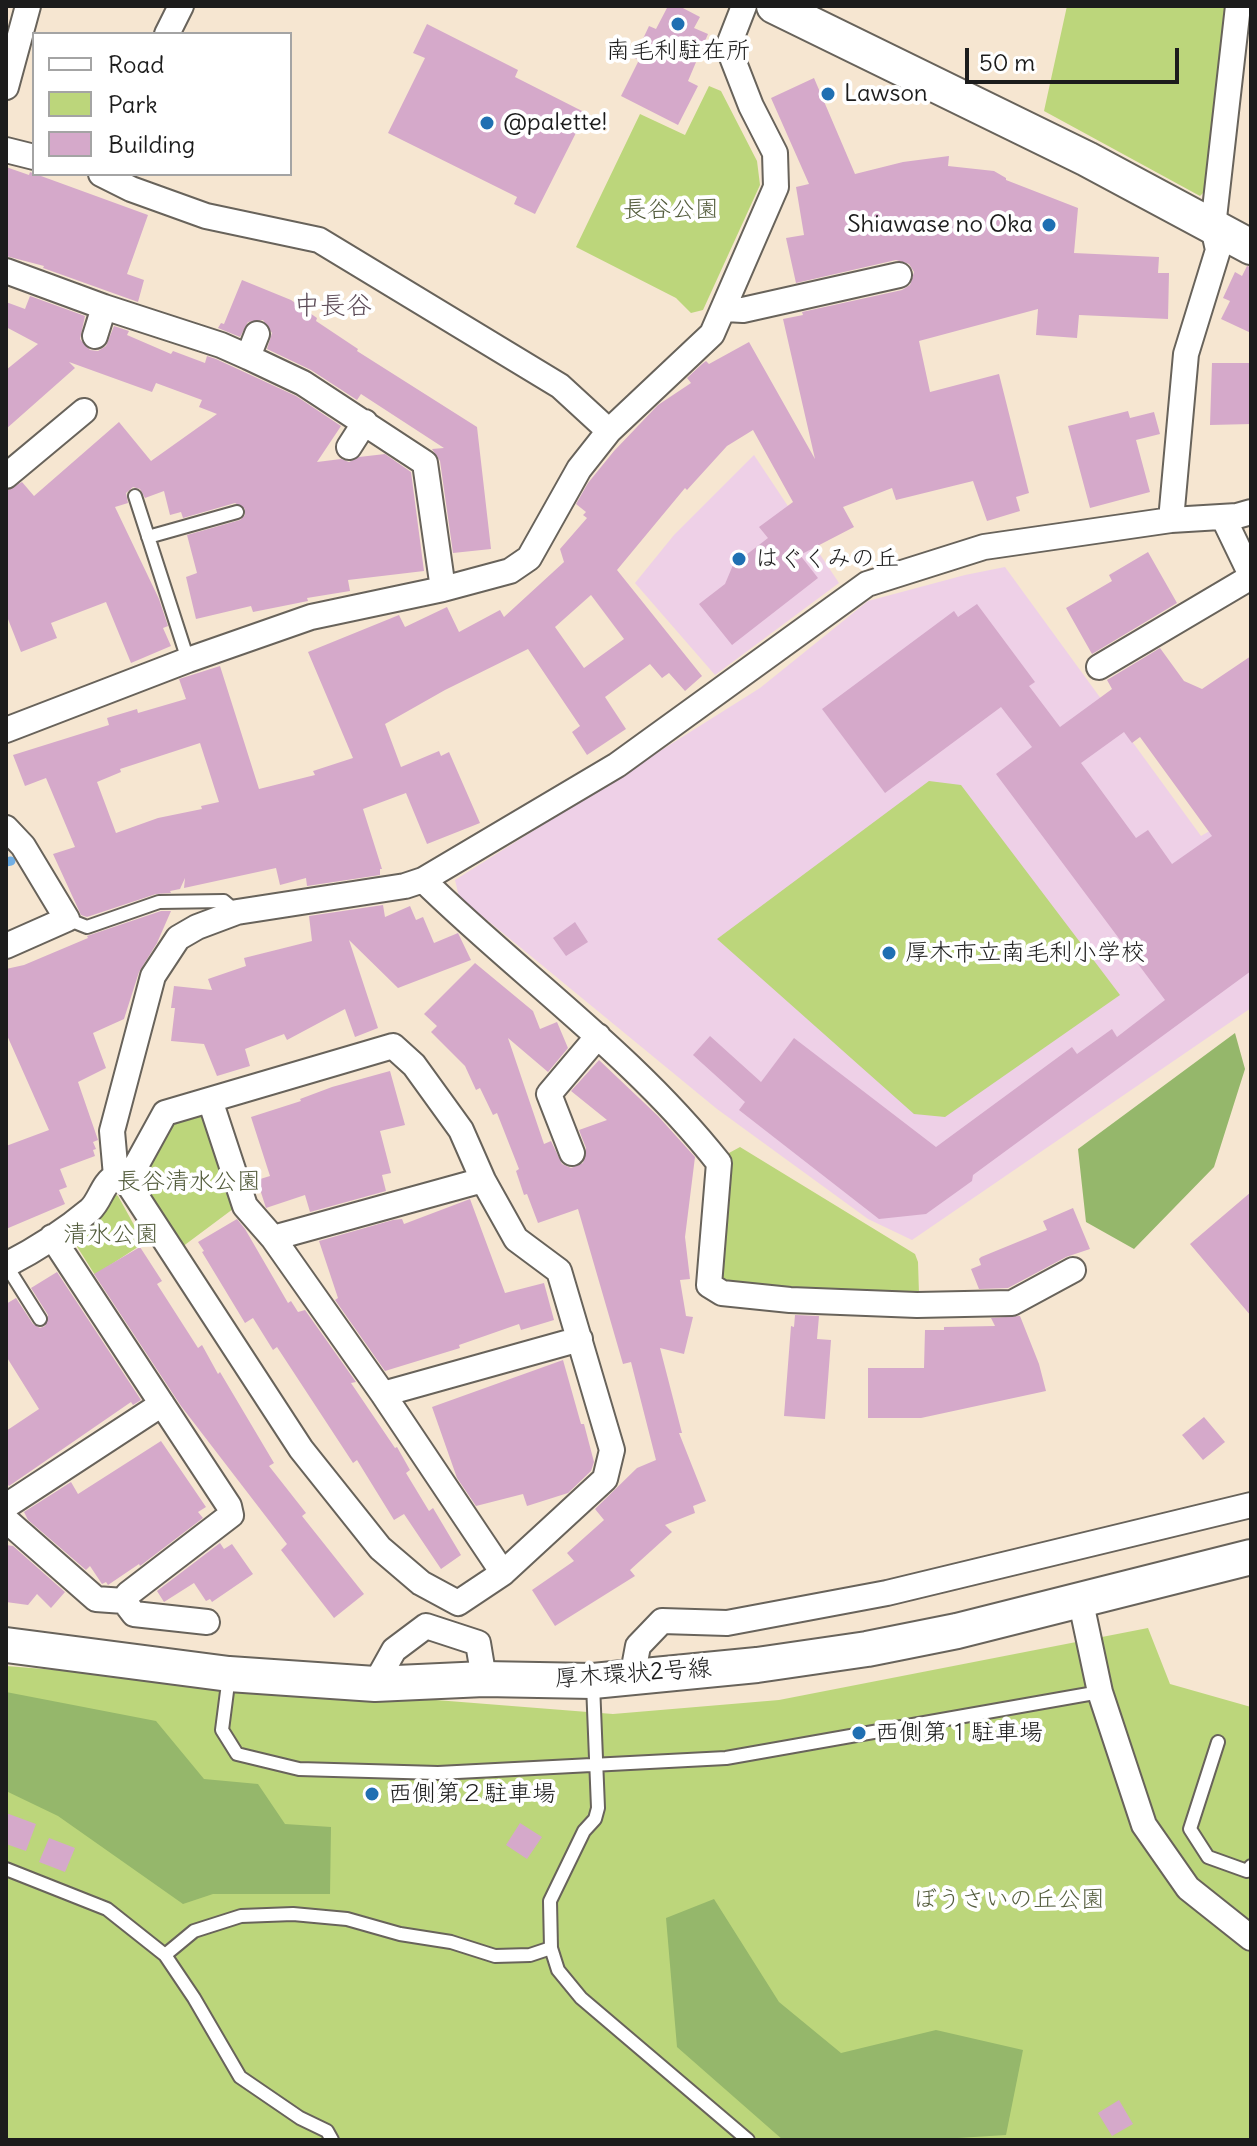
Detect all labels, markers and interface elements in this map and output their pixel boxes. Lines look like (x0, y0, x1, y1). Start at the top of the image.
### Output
marker: 南毛利駐在所 (669, 15, 687, 33)
legend (32, 32, 292, 176)
scale bar (969, 32, 1183, 82)
place label: 南毛利駐在所 (606, 37, 750, 65)
text: 50 m (979, 47, 1035, 77)
text: Road (108, 49, 164, 79)
place label: Lawson (844, 80, 928, 108)
marker: Lawson (819, 85, 837, 103)
text: Park (108, 89, 158, 119)
place label: @palette! (503, 109, 607, 137)
marker: @palette! (478, 114, 496, 132)
text: Building (108, 129, 195, 159)
park label: 長谷公園 (623, 196, 719, 224)
place label: Shiawase no Oka (847, 211, 1033, 239)
marker: Shiawase no Oka (1040, 216, 1058, 234)
district label: 中長谷 (294, 291, 372, 323)
place label: はぐくみの丘 (755, 545, 899, 573)
marker: はぐくみの丘 (730, 550, 748, 568)
place label: 厚木市立南毛利小学校 (905, 939, 1145, 967)
marker: 厚木市立南毛利小学校 (880, 944, 898, 962)
park label: 長谷清水公園 (117, 1168, 261, 1196)
park label: 清水公園 (63, 1221, 159, 1249)
street label: 厚木環状2号線 (554, 1654, 712, 1694)
place label: 西側第１駐車場 (875, 1719, 1043, 1747)
marker: 西側第１駐車場 (850, 1724, 868, 1742)
place label: 西側第２駐車場 (388, 1780, 556, 1808)
marker: 西側第２駐車場 (363, 1785, 381, 1803)
park label: ぼうさいの丘公園 (913, 1886, 1105, 1914)

